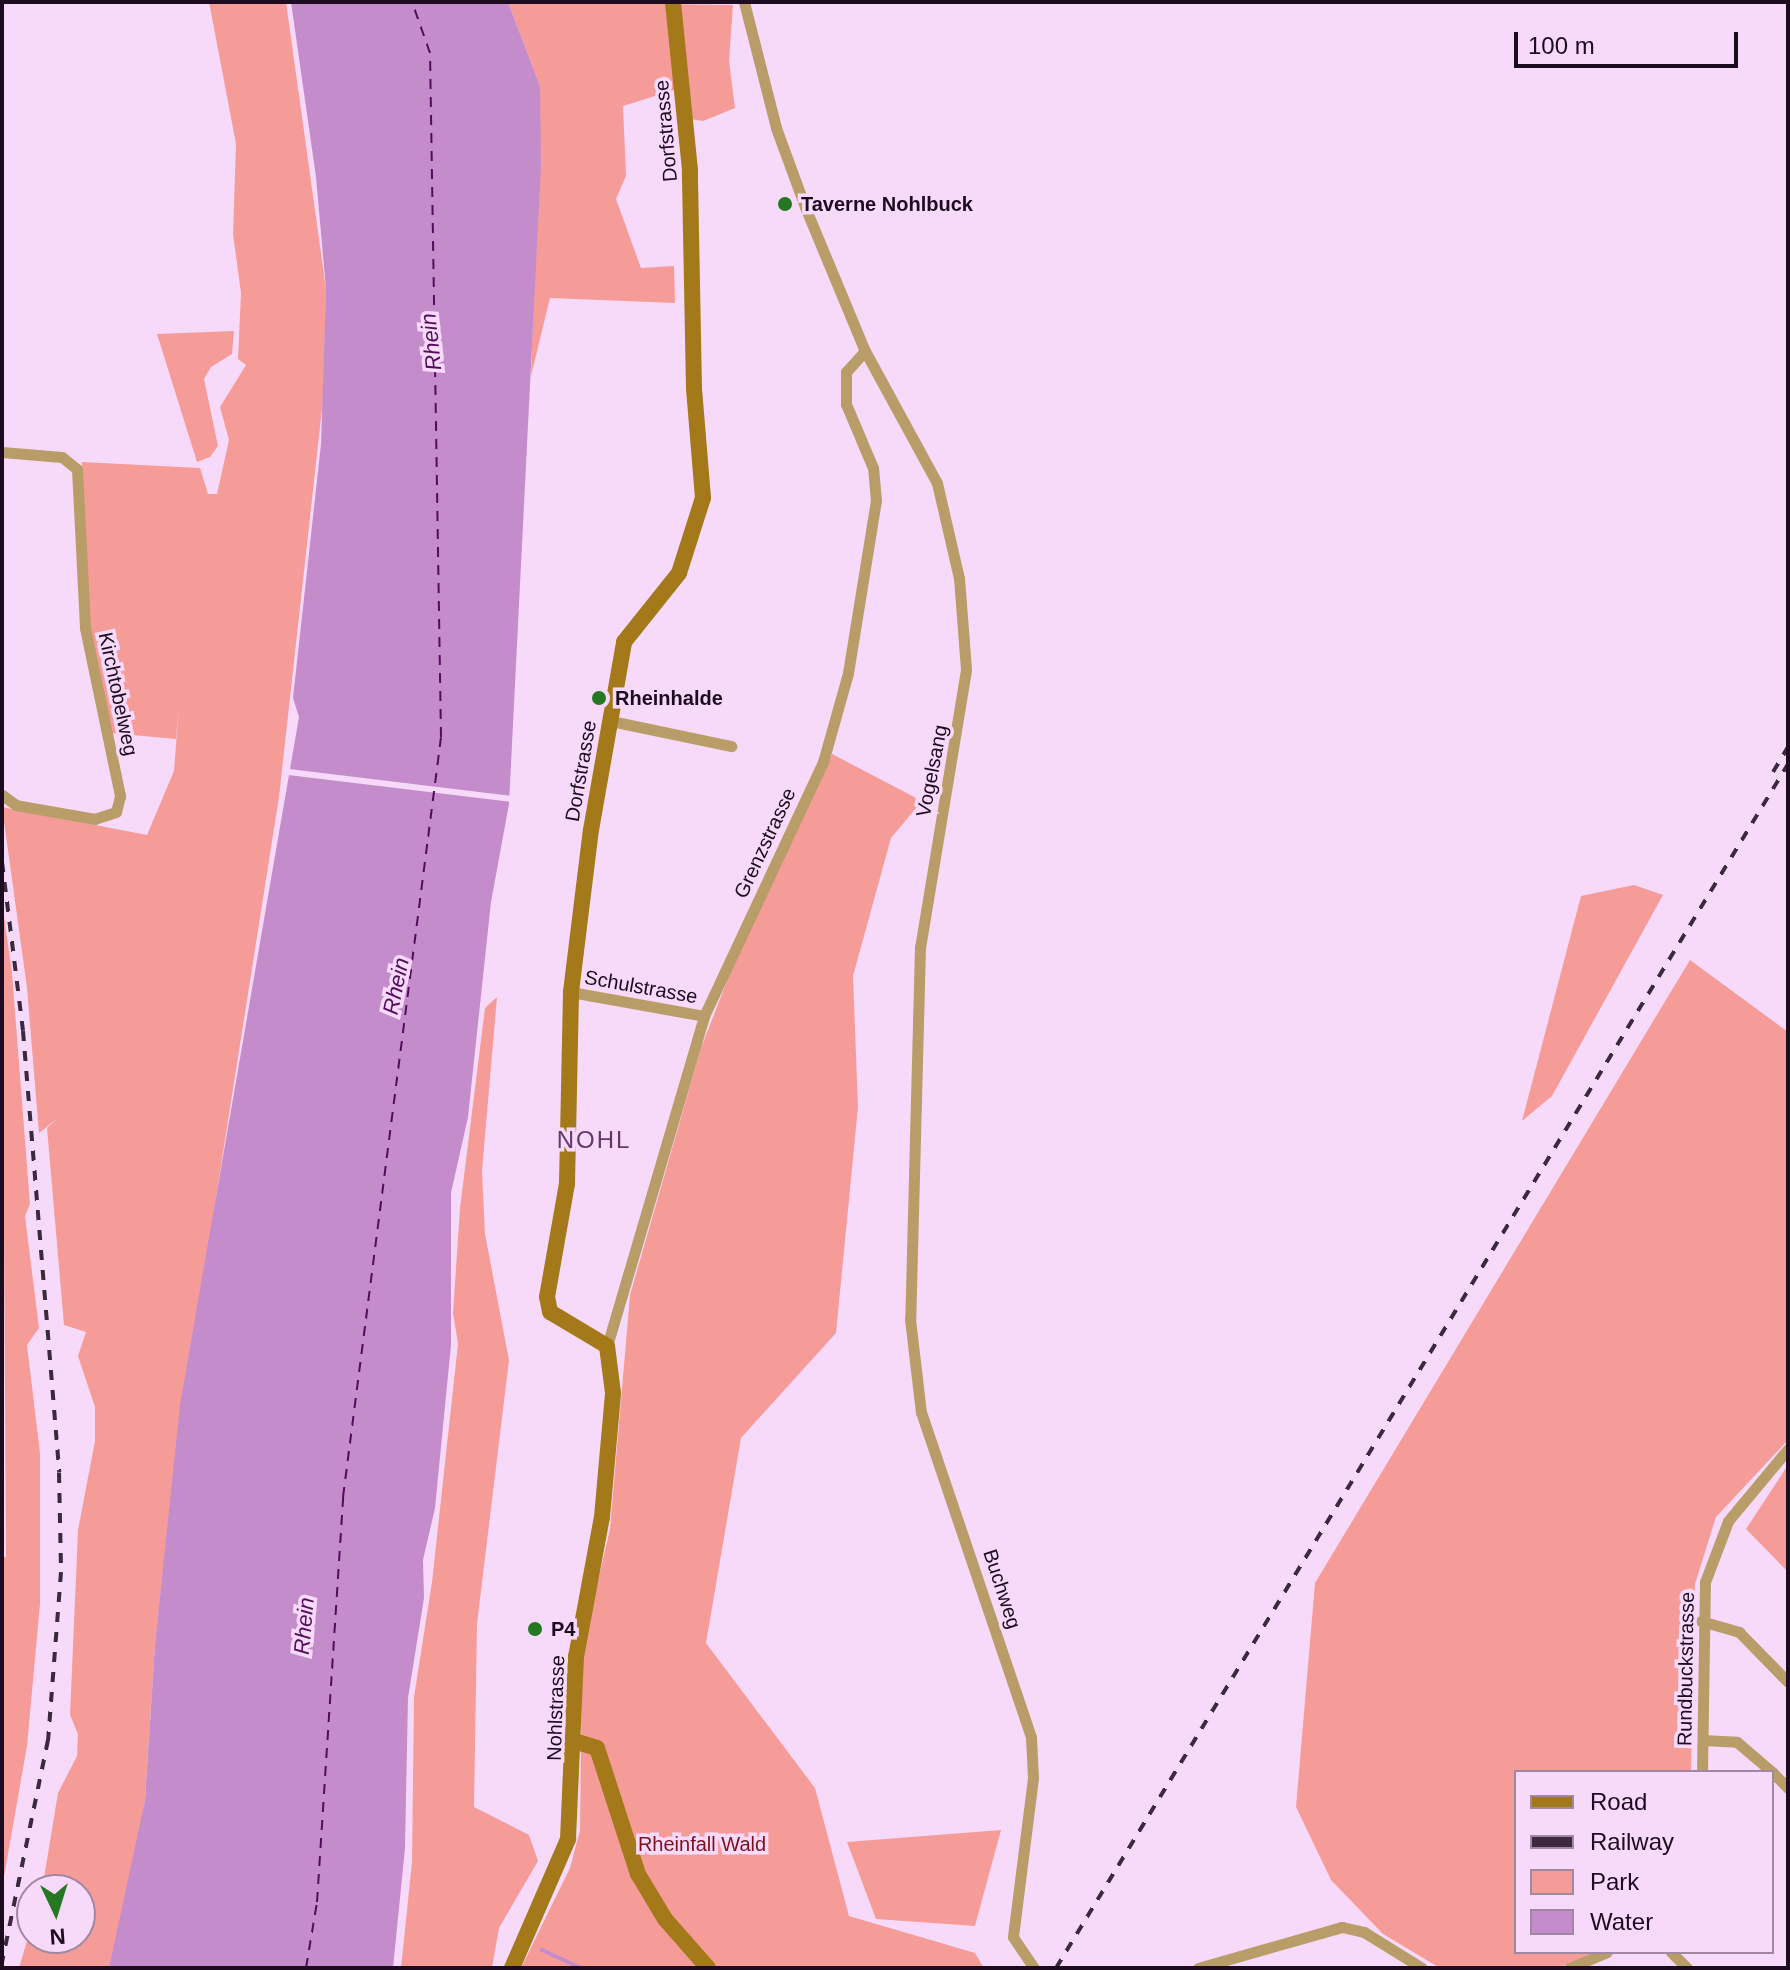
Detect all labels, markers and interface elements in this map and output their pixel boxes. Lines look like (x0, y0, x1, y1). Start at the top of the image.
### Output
scale bar (1518, 16, 1742, 66)
text: 100 m (1528, 32, 1595, 59)
street label: Dorfstrasse (650, 79, 682, 183)
place label: Taverne Nohlbuck (801, 192, 973, 216)
marker: Taverne Nohlbuck (776, 195, 794, 213)
water label: Rhein (415, 312, 447, 372)
street label: Kirchtobelweg (93, 630, 143, 758)
place label: Rheinhalde (615, 686, 723, 710)
marker: Rheinhalde (590, 689, 608, 707)
street label: Dorfstrasse (560, 719, 602, 823)
street label: Vogelsang (911, 723, 953, 819)
street label: Grenzstrasse (729, 784, 801, 902)
water label: Rhein (377, 955, 415, 1017)
street label: Schulstrasse (583, 965, 699, 1009)
district label: NOHL (557, 1126, 631, 1154)
street label: Buchweg (978, 1546, 1026, 1632)
street label: Rundbuckstrasse (1673, 1592, 1699, 1746)
water label: Rhein (288, 1596, 320, 1656)
place label: P4 (551, 1617, 575, 1641)
marker: P4 (526, 1620, 544, 1638)
street label: Nohlstrasse (542, 1655, 570, 1761)
legend (1514, 1770, 1774, 1954)
text: Road (1590, 1788, 1647, 1815)
text: Railway (1590, 1828, 1674, 1855)
park label: Rheinfall Wald (638, 1832, 766, 1856)
text: Park (1590, 1868, 1639, 1895)
north arrow (16, 1874, 96, 1954)
text: Water (1590, 1908, 1653, 1935)
text: N (49, 1923, 66, 1949)

